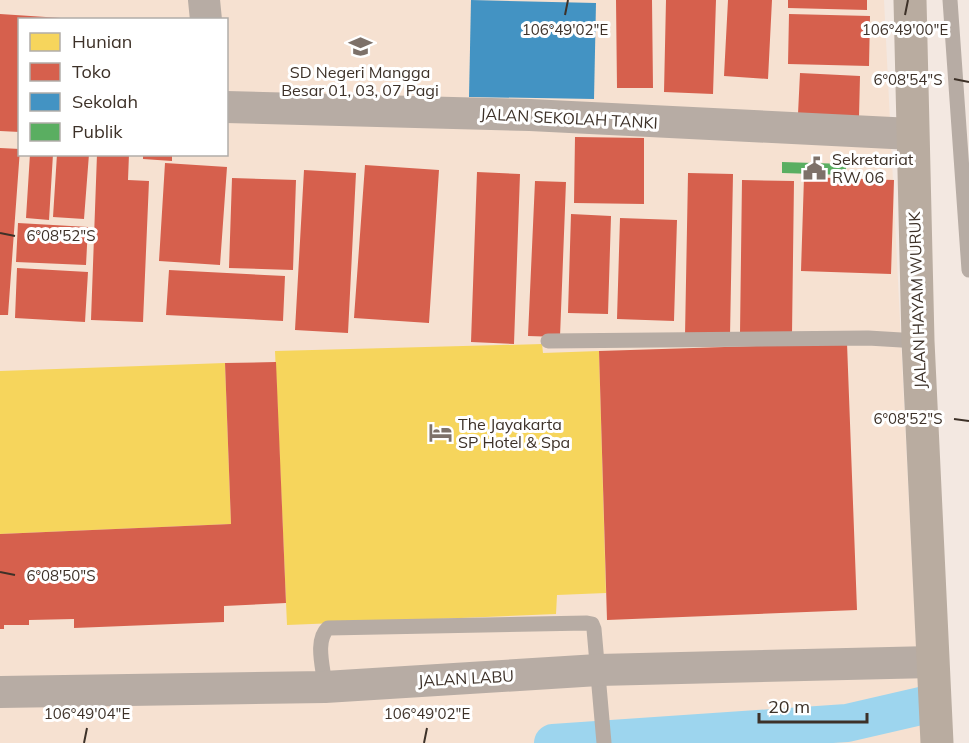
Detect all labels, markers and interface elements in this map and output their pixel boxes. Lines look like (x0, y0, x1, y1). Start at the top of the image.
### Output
legend (18, 18, 228, 156)
text: 106°49'02"E (522, 20, 608, 39)
text: 106°49'00"E (862, 20, 948, 39)
text: Hunian (72, 30, 132, 53)
school or university icon: SD Negeri Mangga Besar 01, 03, 07 Pagi (347, 34, 373, 60)
text: Toko (72, 60, 111, 83)
place label: SD Negeri Mangga Besar 01, 03, 07 Pagi (281, 62, 439, 100)
text: 6°08'54"S (873, 70, 943, 89)
text: Sekolah (72, 90, 138, 113)
street label: JALAN SEKOLAH TANKI (480, 103, 658, 133)
text: Publik (72, 120, 123, 143)
place label: Sekretariat RW 06 (832, 149, 914, 187)
public building icon: Sekretariat RW 06 (801, 155, 827, 181)
street label: JALAN HAYAM WURUK (904, 210, 930, 389)
text: 6°08'52"S (26, 226, 96, 245)
text: 6°08'52"S (873, 409, 943, 428)
place label: The Jayakarta SP Hotel & Spa (458, 414, 570, 452)
hotel icon: The Jayakarta SP Hotel & Spa (427, 420, 453, 446)
text: 6°08'50"S (26, 566, 96, 585)
street label: JALAN LABU (418, 666, 514, 690)
scale bar (759, 686, 867, 724)
text: 20 m (768, 695, 810, 718)
text: 106°49'04"E (44, 704, 130, 723)
text: 106°49'02"E (384, 704, 470, 723)

